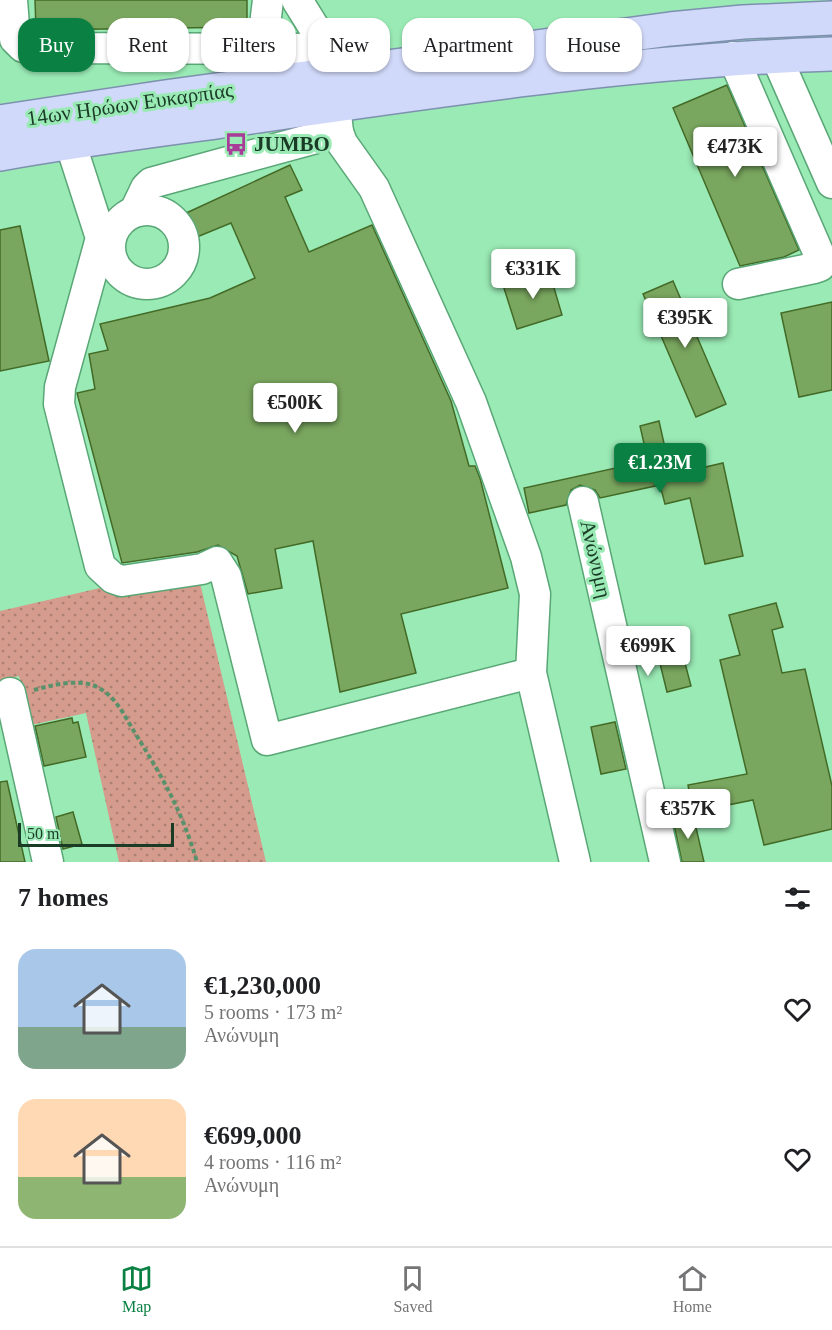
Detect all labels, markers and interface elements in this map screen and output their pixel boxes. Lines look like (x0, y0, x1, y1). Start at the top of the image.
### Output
chip: Buy (18, 18, 95, 72)
chip: Rent (107, 18, 189, 72)
chip: Filters (201, 18, 296, 72)
chip: New (308, 18, 390, 72)
chip: Apartment (402, 18, 534, 72)
chip: House (546, 18, 642, 72)
street label: 14ων Ηρώων Ευκαρπίας (25, 78, 235, 130)
pin: €473K (693, 127, 777, 178)
bus stop icon: JUMBO (223, 131, 249, 157)
place label: JUMBO (254, 132, 330, 156)
text: €473K (707, 135, 763, 157)
pin: €331K (491, 249, 575, 300)
text: €331K (505, 257, 561, 279)
pin: €395K (643, 298, 727, 349)
text: €395K (657, 306, 713, 328)
pin: €500K (253, 383, 337, 434)
text: €500K (267, 391, 323, 413)
pin: €1.23M (611, 443, 709, 494)
text: €1.23M (628, 451, 692, 473)
street label: Ανώνυμη (575, 518, 617, 600)
pin: €699K (606, 626, 690, 677)
text: €699K (620, 634, 676, 656)
pin: €357K (646, 789, 730, 840)
text: €357K (660, 797, 716, 819)
scale bar (18, 820, 174, 848)
text: 50 m (27, 825, 59, 842)
icon: filters (781, 882, 814, 915)
text: 7 homes (18, 883, 108, 912)
text: €1,230,000 (204, 971, 321, 1000)
icon: home (66, 973, 138, 1045)
icon: heart (781, 993, 814, 1026)
text: 5 rooms · 173 m² (204, 1001, 342, 1023)
text: Ανώνυμη (204, 1024, 279, 1046)
text: €699,000 (204, 1121, 302, 1150)
icon: home (66, 1123, 138, 1195)
icon: heart (781, 1143, 814, 1176)
text: 4 rooms · 116 m² (204, 1151, 341, 1173)
text: Ανώνυμη (204, 1174, 279, 1196)
tab: Map (120, 1262, 153, 1316)
tab: Saved (393, 1262, 432, 1316)
tab: Home (673, 1262, 712, 1316)

